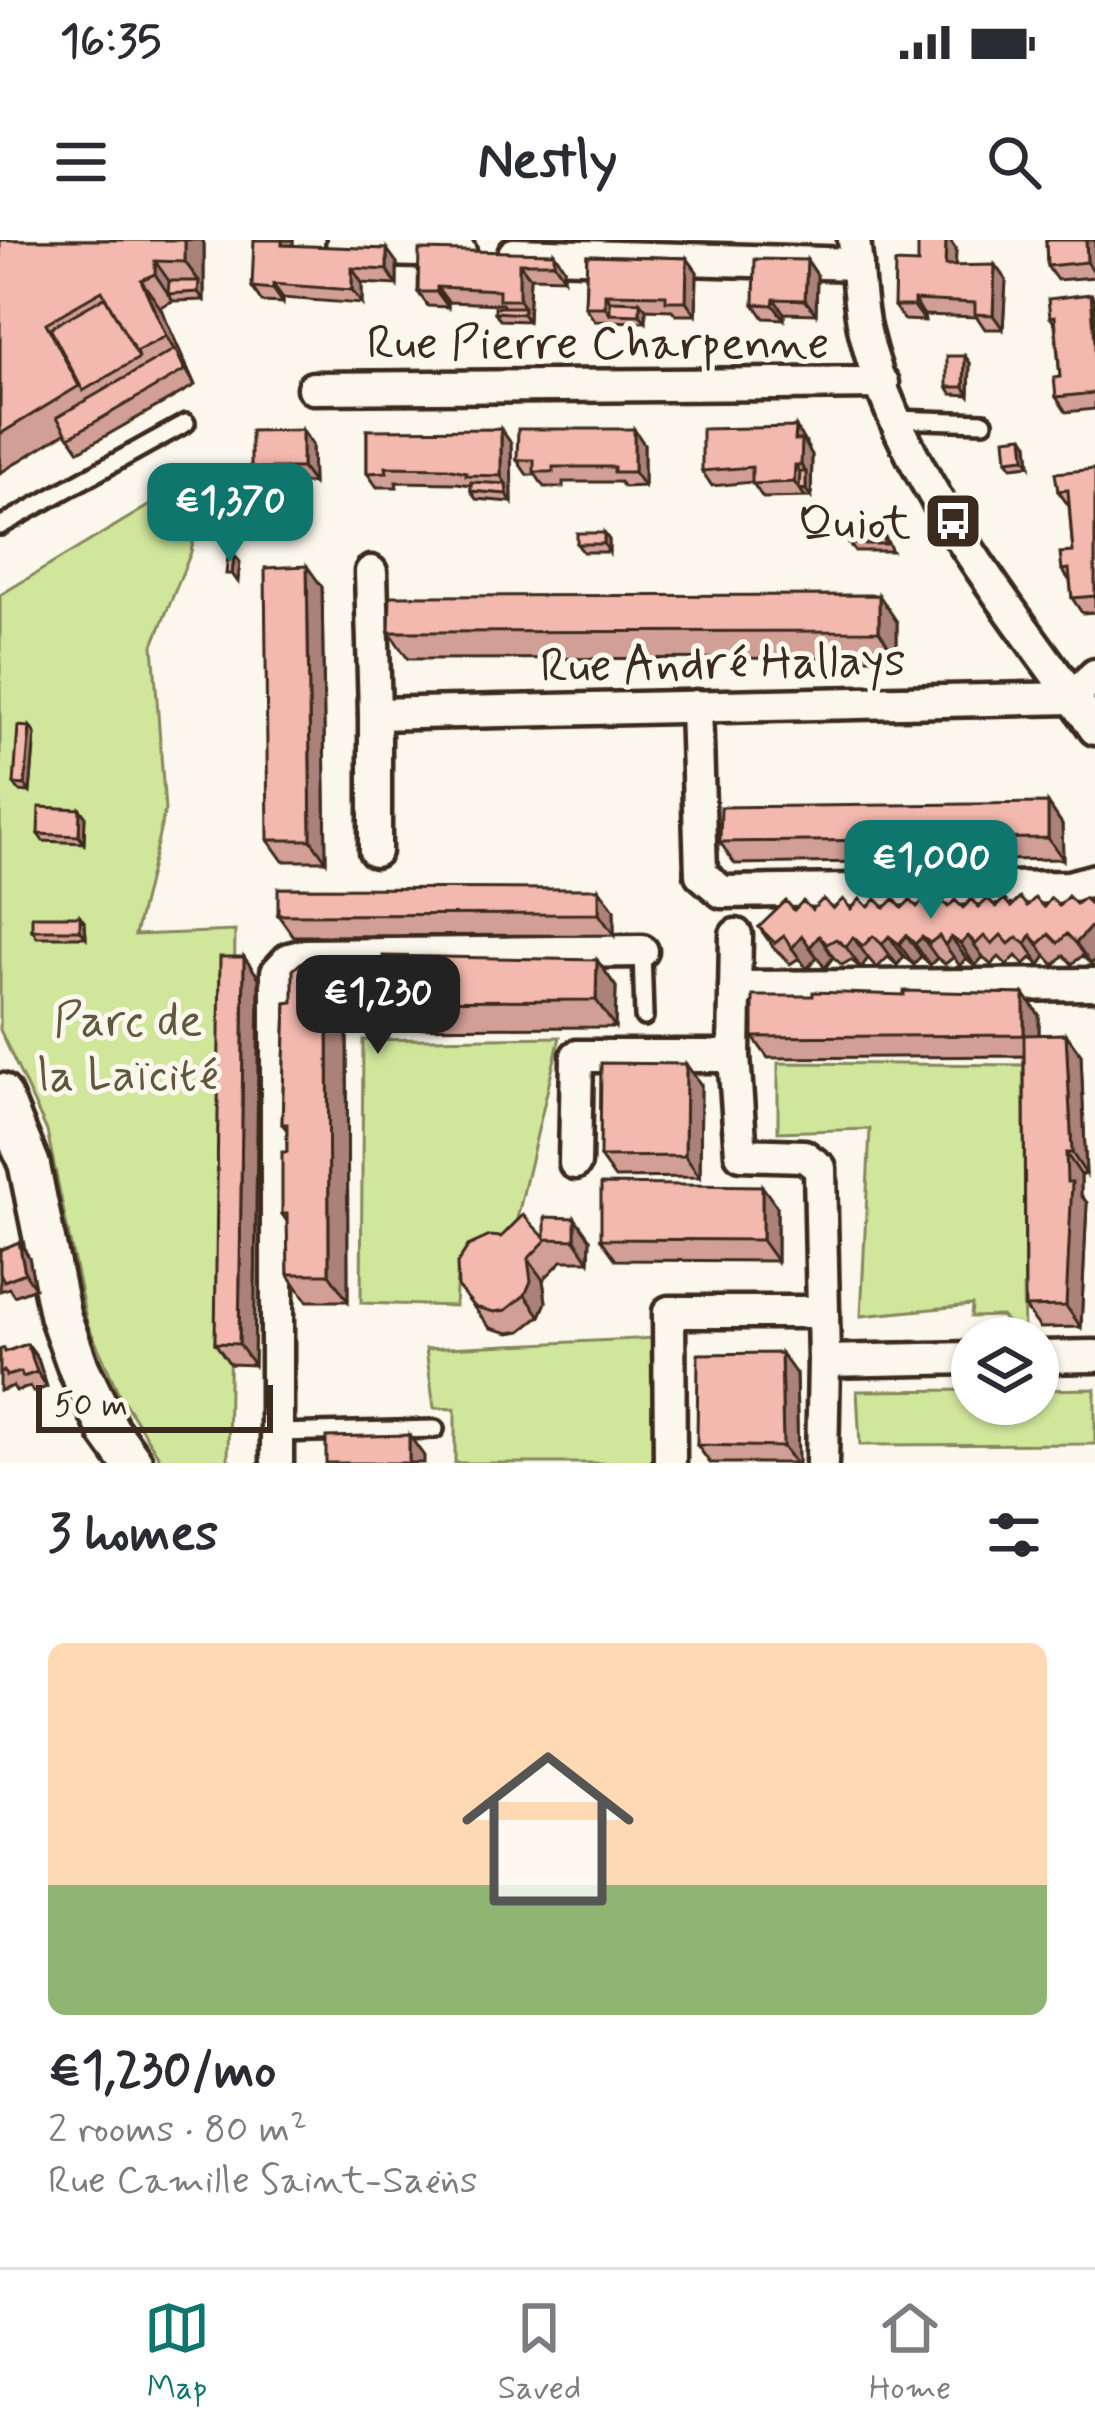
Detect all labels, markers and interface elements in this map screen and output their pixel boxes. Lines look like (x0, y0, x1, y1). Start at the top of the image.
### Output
text: 16:35 (60, 13, 161, 72)
text: Nestly (478, 127, 617, 198)
icon: menu (48, 129, 114, 195)
icon: search (981, 129, 1047, 195)
street label: Rue Pierre Charpenne (367, 313, 829, 376)
pin: €1,370 (132, 463, 328, 565)
text: €1,370 (174, 476, 286, 527)
bus stop icon: Quiot (922, 490, 984, 552)
place label: Quiot (798, 493, 911, 556)
street label: Rue André Hallays (540, 630, 906, 699)
pin: €1,000 (833, 820, 1029, 922)
text: €1,000 (871, 833, 991, 884)
pin: €1,230 (280, 955, 476, 1057)
text: €1,230 (323, 968, 433, 1019)
park label: Parc de la Laïcité (38, 990, 218, 1108)
map controls (951, 1317, 1059, 1425)
button: layers (951, 1317, 1059, 1425)
scale bar (36, 1379, 273, 1432)
text: 50 m (54, 1384, 128, 1428)
text: 3 homes (48, 1502, 218, 1568)
icon: filters (981, 1502, 1047, 1568)
icon: home (440, 1721, 656, 1937)
text: €1,230/mo (48, 2039, 276, 2105)
text: 2 rooms · 80 m² (48, 2105, 307, 2156)
text: Rue Camille Saint-Saëns (48, 2156, 477, 2207)
tab: Map (144, 2295, 210, 2411)
tab: Saved (498, 2295, 581, 2411)
tab: Home (869, 2295, 951, 2411)

